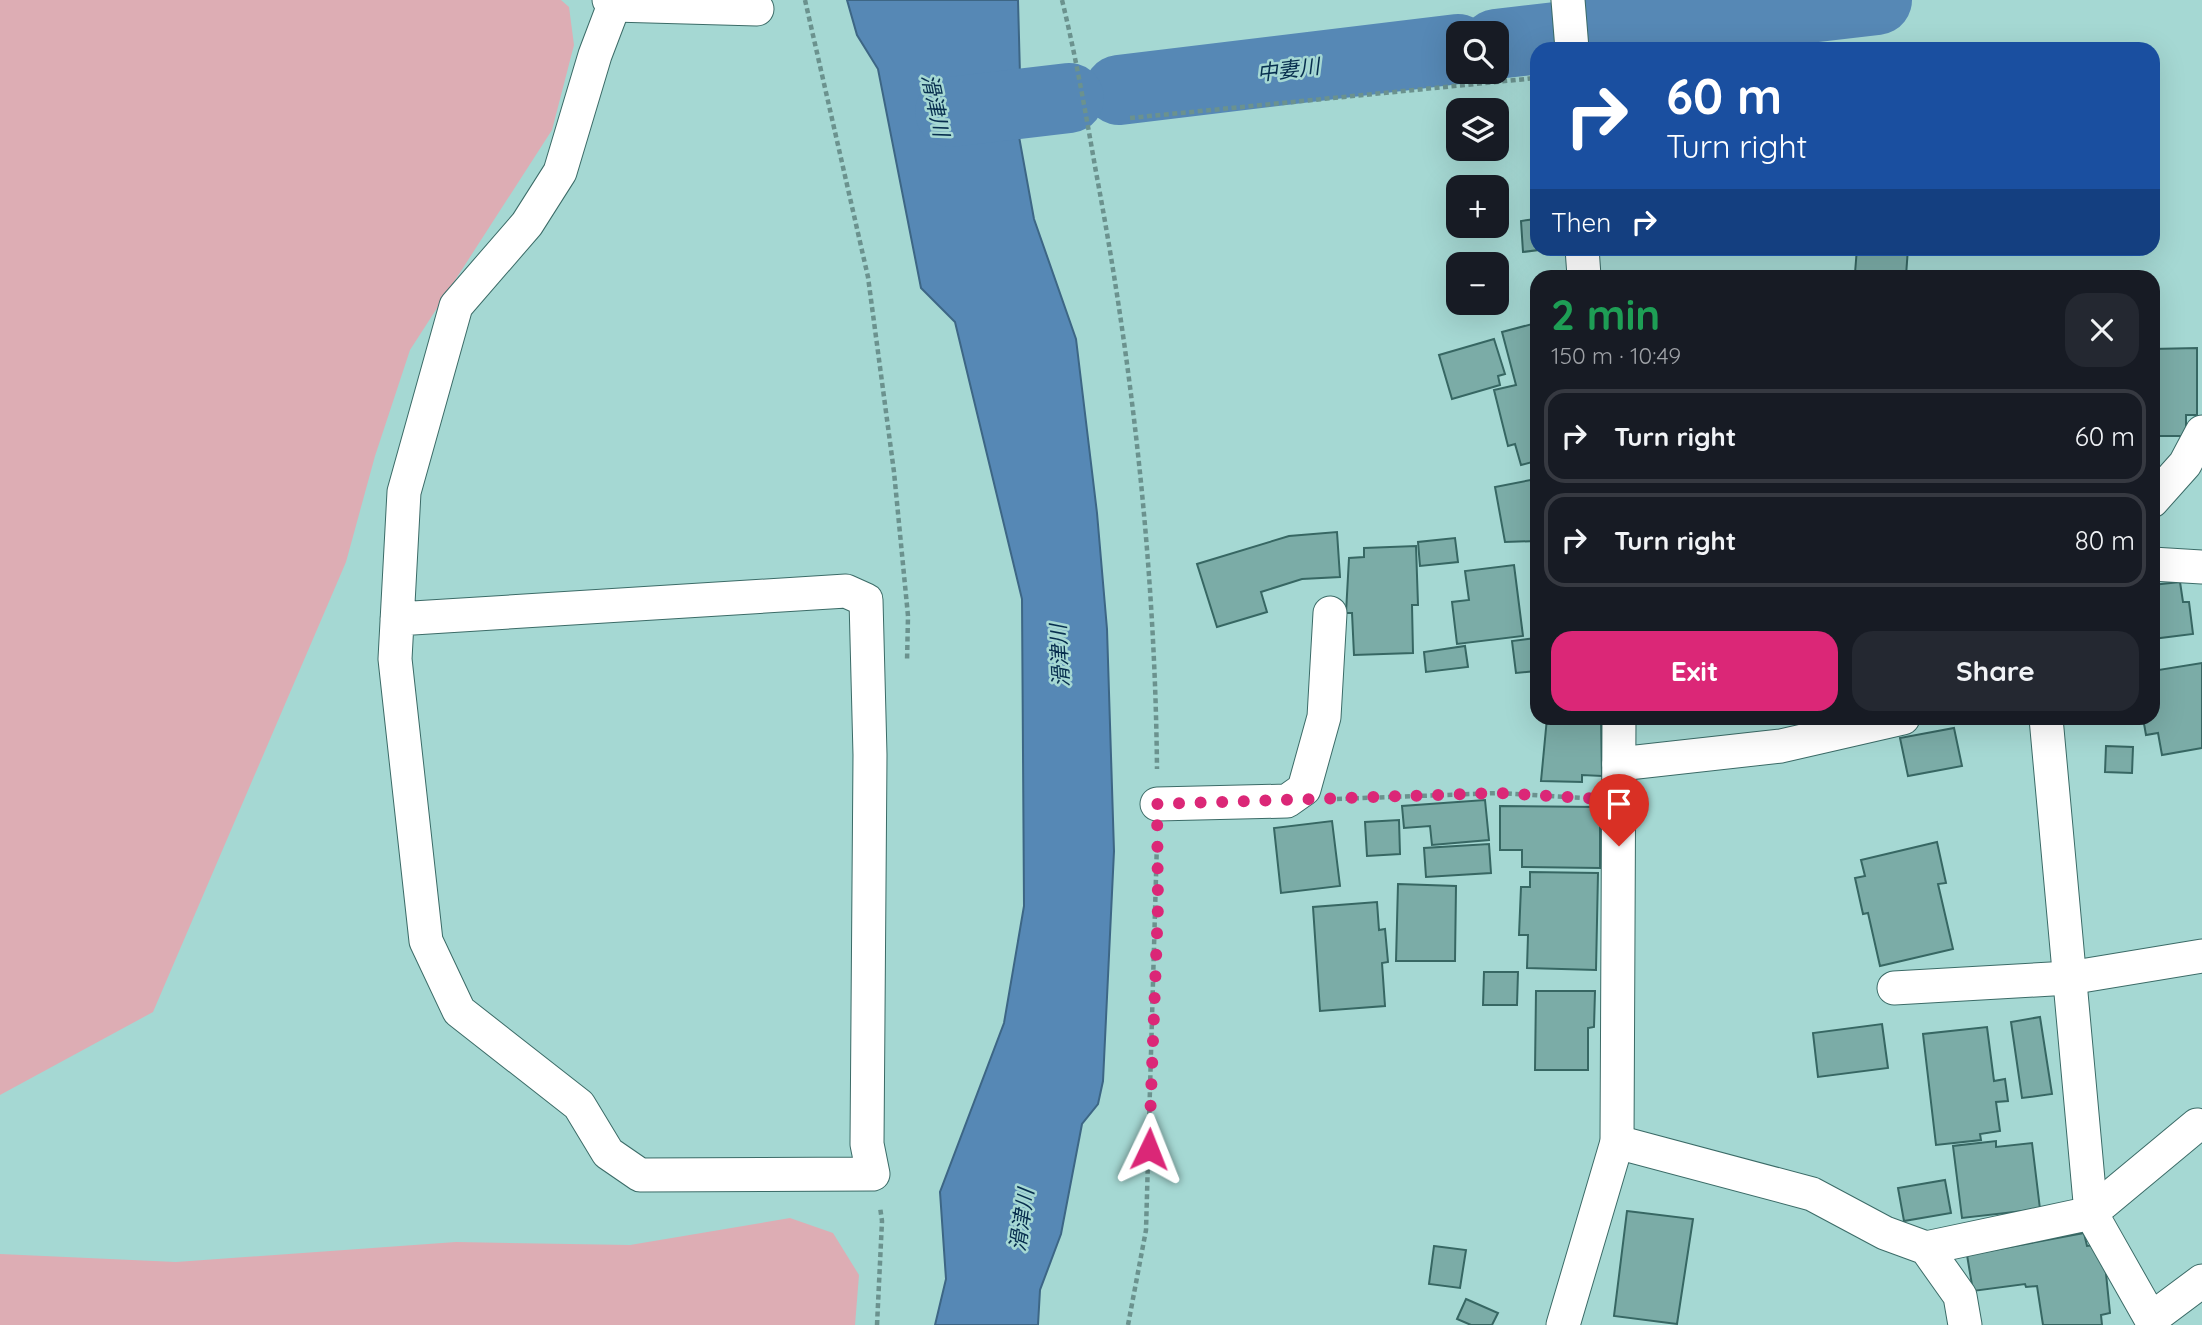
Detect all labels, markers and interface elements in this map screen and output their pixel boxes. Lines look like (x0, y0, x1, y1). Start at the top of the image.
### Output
map controls (1446, 21, 1509, 315)
button: search (1446, 21, 1509, 84)
water label: 中妻川 (1255, 52, 1323, 86)
text: 60 m (1666, 65, 1782, 126)
icon: right (1551, 70, 1642, 161)
water label: 滑津川 (917, 71, 956, 140)
button: layers (1446, 98, 1509, 161)
text: Turn right (1666, 126, 1807, 166)
button: + (1446, 175, 1509, 238)
icon: right (1625, 203, 1663, 241)
text: Then (1551, 206, 1611, 239)
button: − (1446, 252, 1509, 315)
text: 2 min (1551, 288, 1660, 341)
button: close (2065, 293, 2139, 367)
text: 150 m · 10:49 (1551, 341, 1681, 370)
icon: right (1555, 417, 1593, 455)
text: Turn right (1614, 420, 1736, 453)
text: 60 m (2075, 420, 2135, 453)
icon: right (1555, 521, 1593, 559)
text: Turn right (1614, 524, 1736, 557)
text: 80 m (2075, 524, 2135, 557)
water label: 滑津川 (1044, 622, 1074, 688)
button: Exit (1551, 631, 1838, 711)
button: Share (1852, 631, 2139, 711)
pin (1589, 774, 1649, 846)
icon: arrive (1600, 785, 1638, 823)
position arrow (1112, 1112, 1186, 1186)
water label: 滑津川 (1004, 1185, 1039, 1253)

